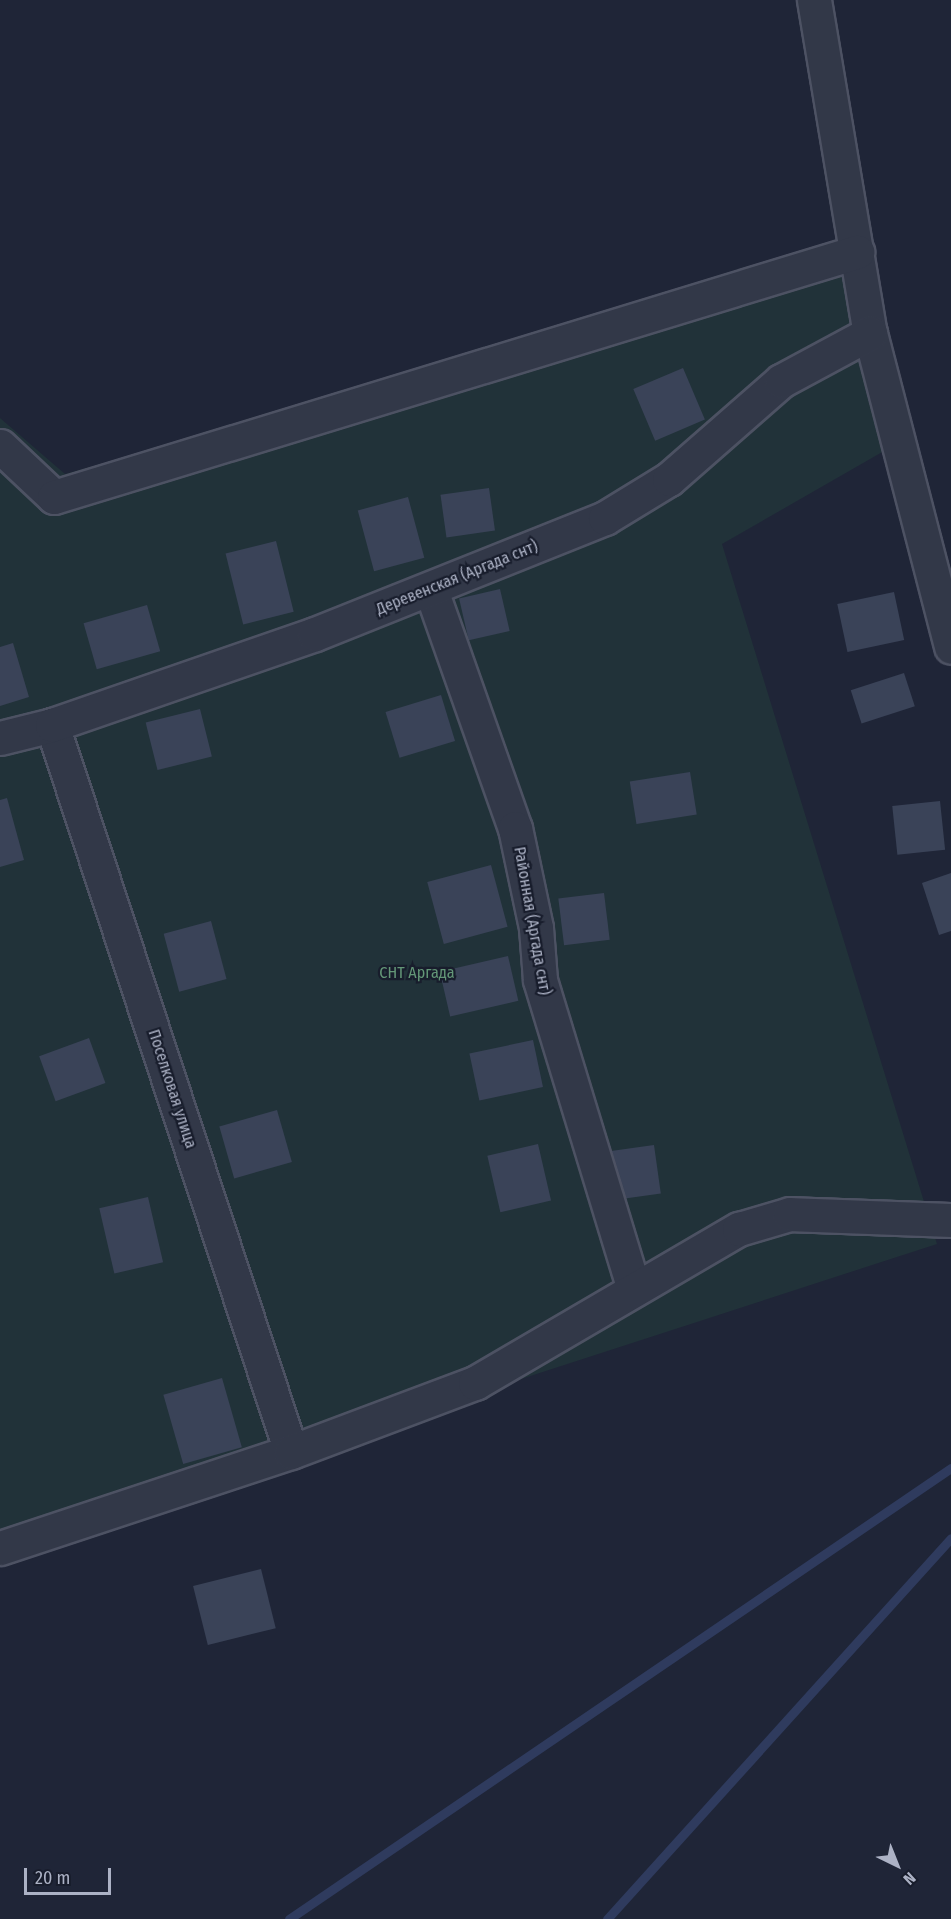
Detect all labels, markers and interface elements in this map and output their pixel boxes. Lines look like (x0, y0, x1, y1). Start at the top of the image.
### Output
street label: Деревенская (Аргада снт) (373, 537, 541, 619)
street label: Районная (Аргада снт) (509, 845, 555, 997)
park label: СНТ Аргада (379, 963, 455, 983)
street label: Поселковая улица (144, 1027, 200, 1151)
north arrow (867, 1835, 927, 1895)
scale bar (27, 1856, 114, 1894)
text: 20 m (35, 1867, 70, 1889)
text: N (900, 1868, 920, 1889)

